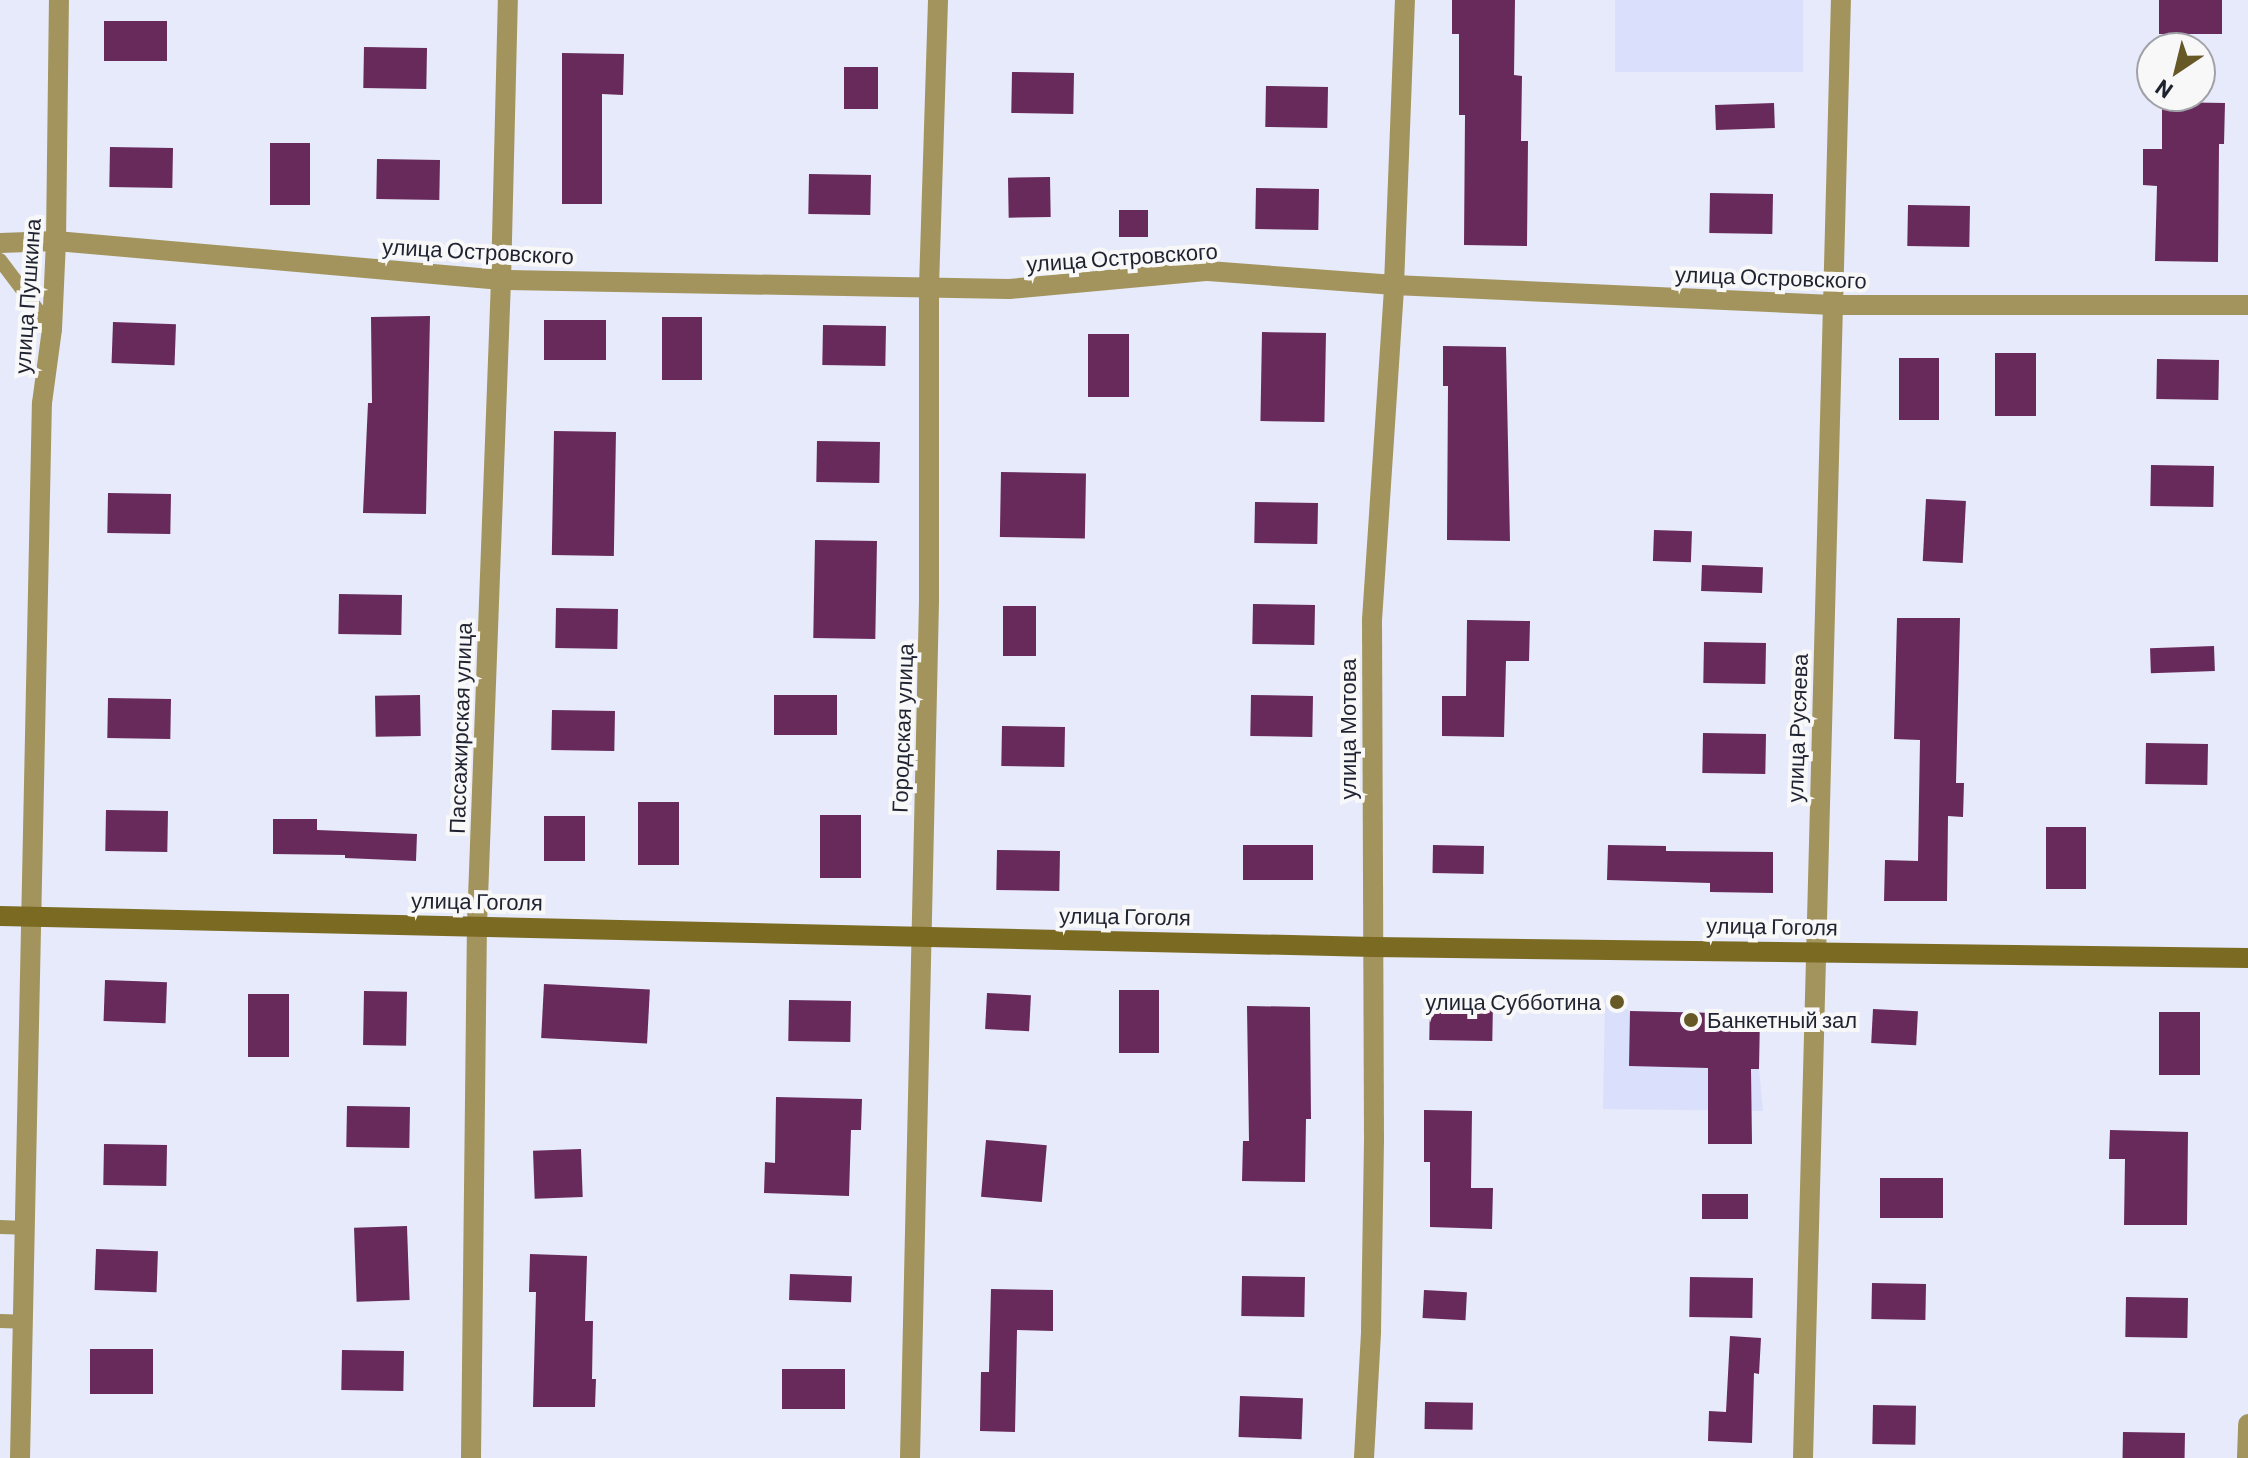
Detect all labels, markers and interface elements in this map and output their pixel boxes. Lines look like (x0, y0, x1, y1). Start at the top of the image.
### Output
north arrow (2136, 32, 2216, 112)
text: N (2150, 75, 2177, 105)
street label: улица Пушкина (8, 217, 46, 375)
street label: улица Островского (382, 233, 574, 269)
street label: улица Островского (1025, 237, 1219, 277)
street label: улица Островского (1675, 260, 1867, 294)
street label: Пассажирская улица (443, 622, 477, 834)
street label: Городская улица (886, 643, 918, 813)
street label: улица Русяева (1781, 653, 1813, 803)
street label: улица Мотова (1335, 659, 1361, 799)
street label: улица Гоголя (411, 887, 543, 915)
street label: улица Гоголя (1059, 902, 1191, 930)
street label: улица Гоголя (1706, 912, 1838, 940)
place label: улица Субботина (1425, 989, 1601, 1015)
marker: улица Субботина (1608, 993, 1626, 1011)
place label: Банкетный зал (1707, 1007, 1857, 1033)
marker: Банкетный зал (1682, 1011, 1700, 1029)

